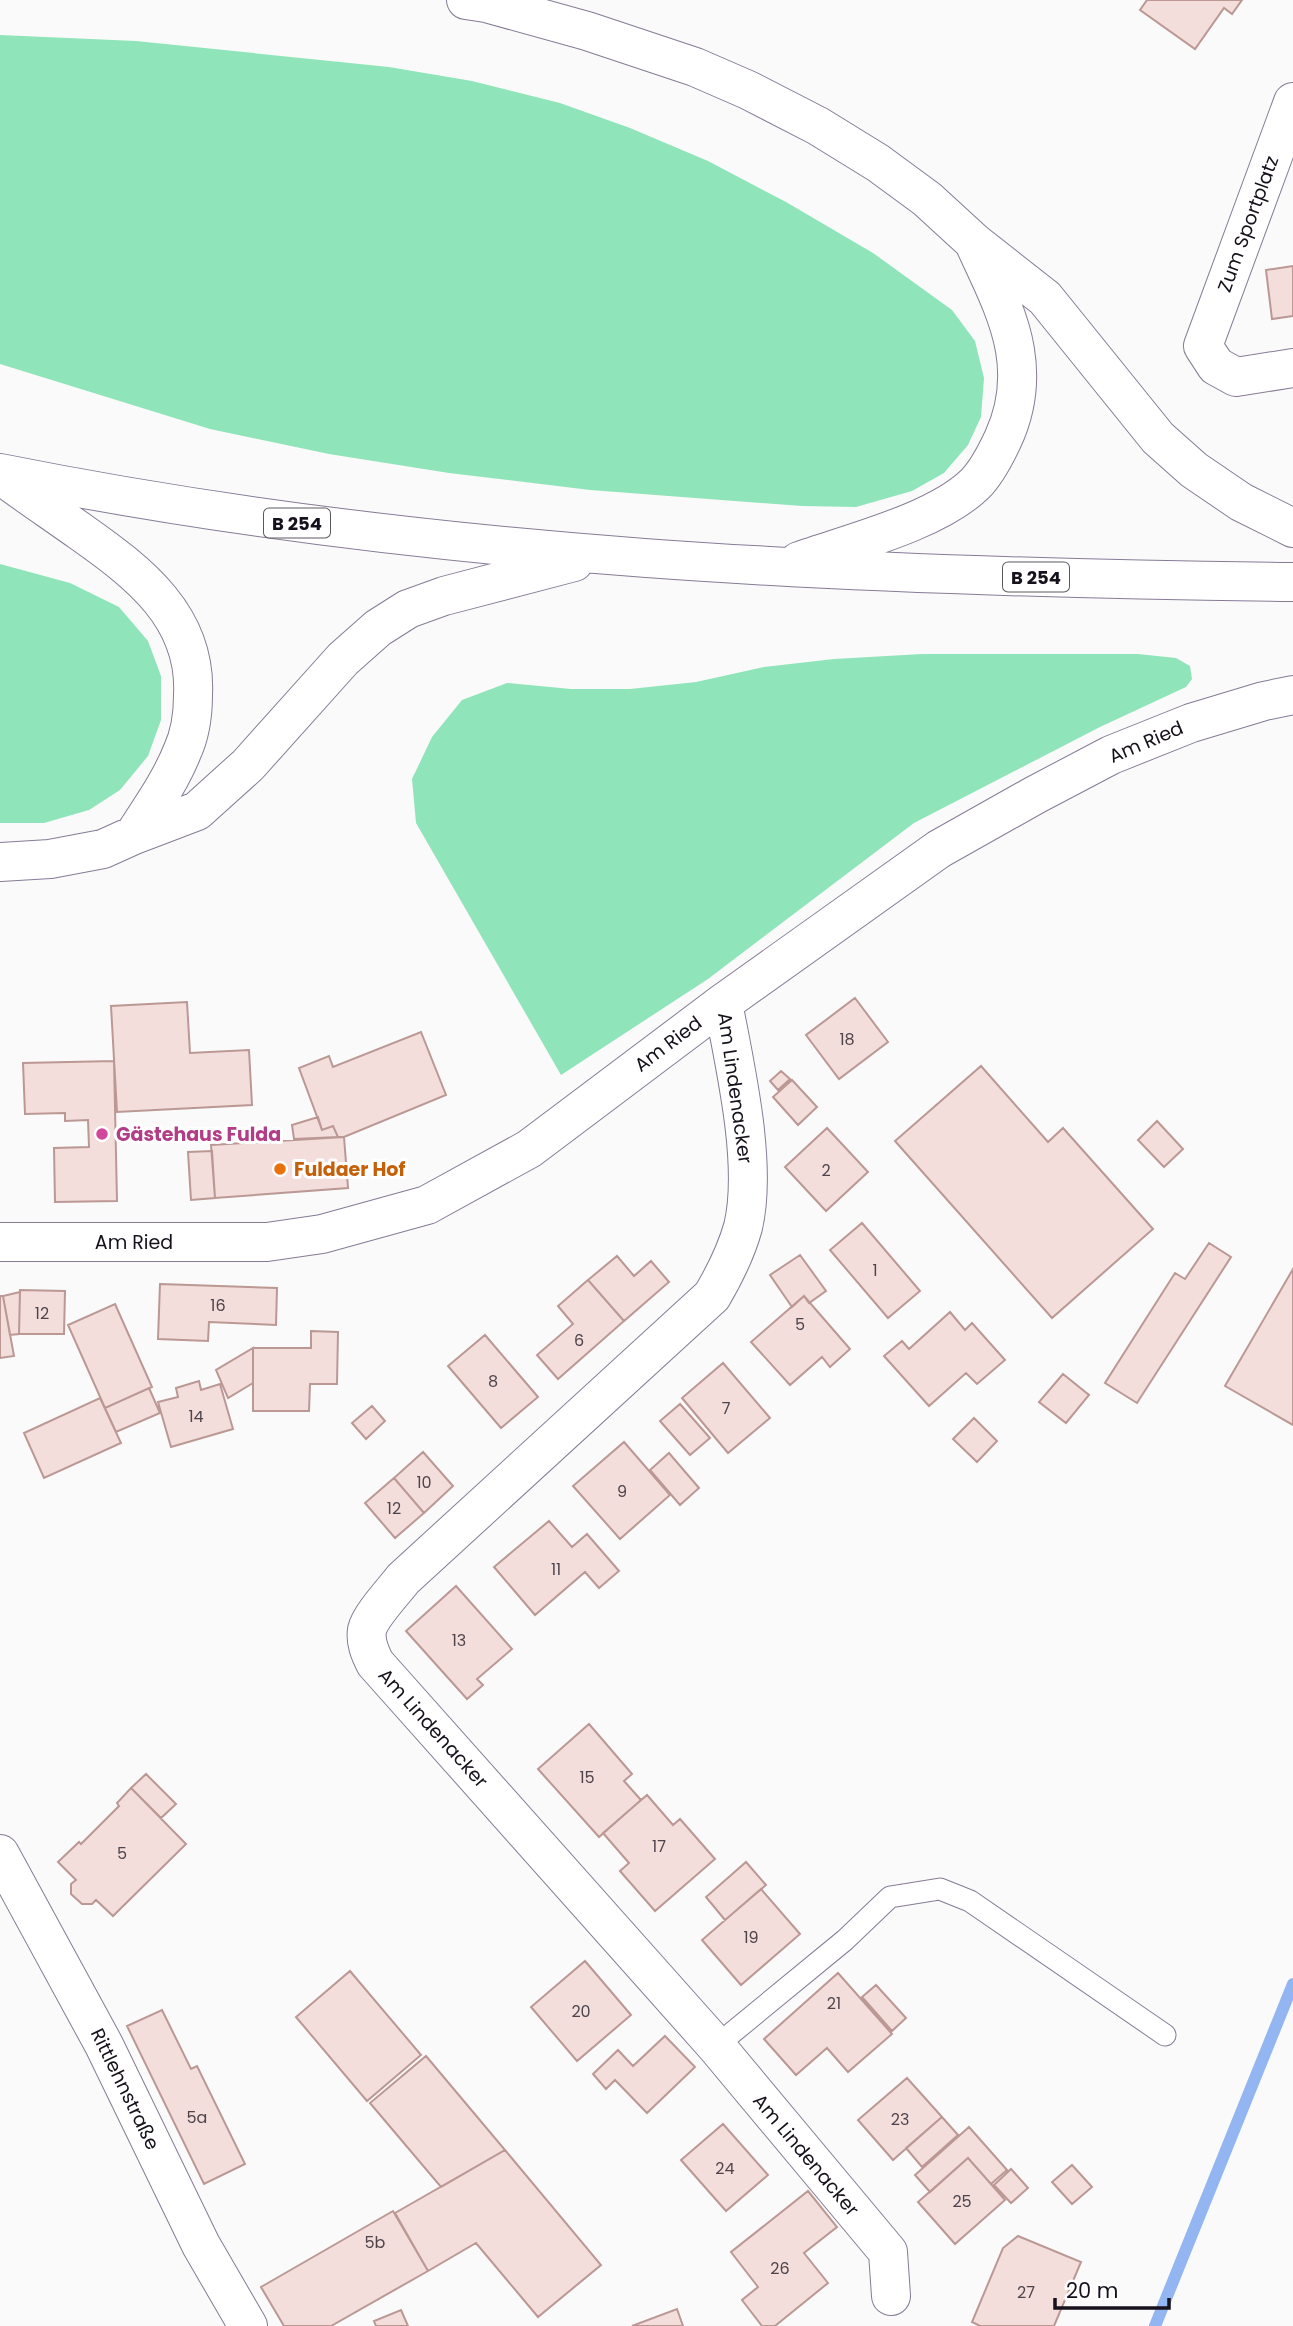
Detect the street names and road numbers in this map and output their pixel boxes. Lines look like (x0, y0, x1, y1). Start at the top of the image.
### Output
street label: Zum Sportplatz (1211, 152, 1285, 296)
road number: B 254 (264, 508, 330, 538)
road number: B 254 (1003, 562, 1069, 592)
street label: Am Ried (1105, 714, 1187, 770)
street label: Am Ried (629, 1010, 707, 1078)
street label: Am Lindenacker (711, 1011, 759, 1165)
street label: Am Ried (95, 1229, 173, 1256)
street label: Am Lindenacker (372, 1662, 494, 1794)
street label: Rittlehnstraße (84, 2024, 166, 2154)
street label: Am Lindenacker (747, 2088, 865, 2222)

